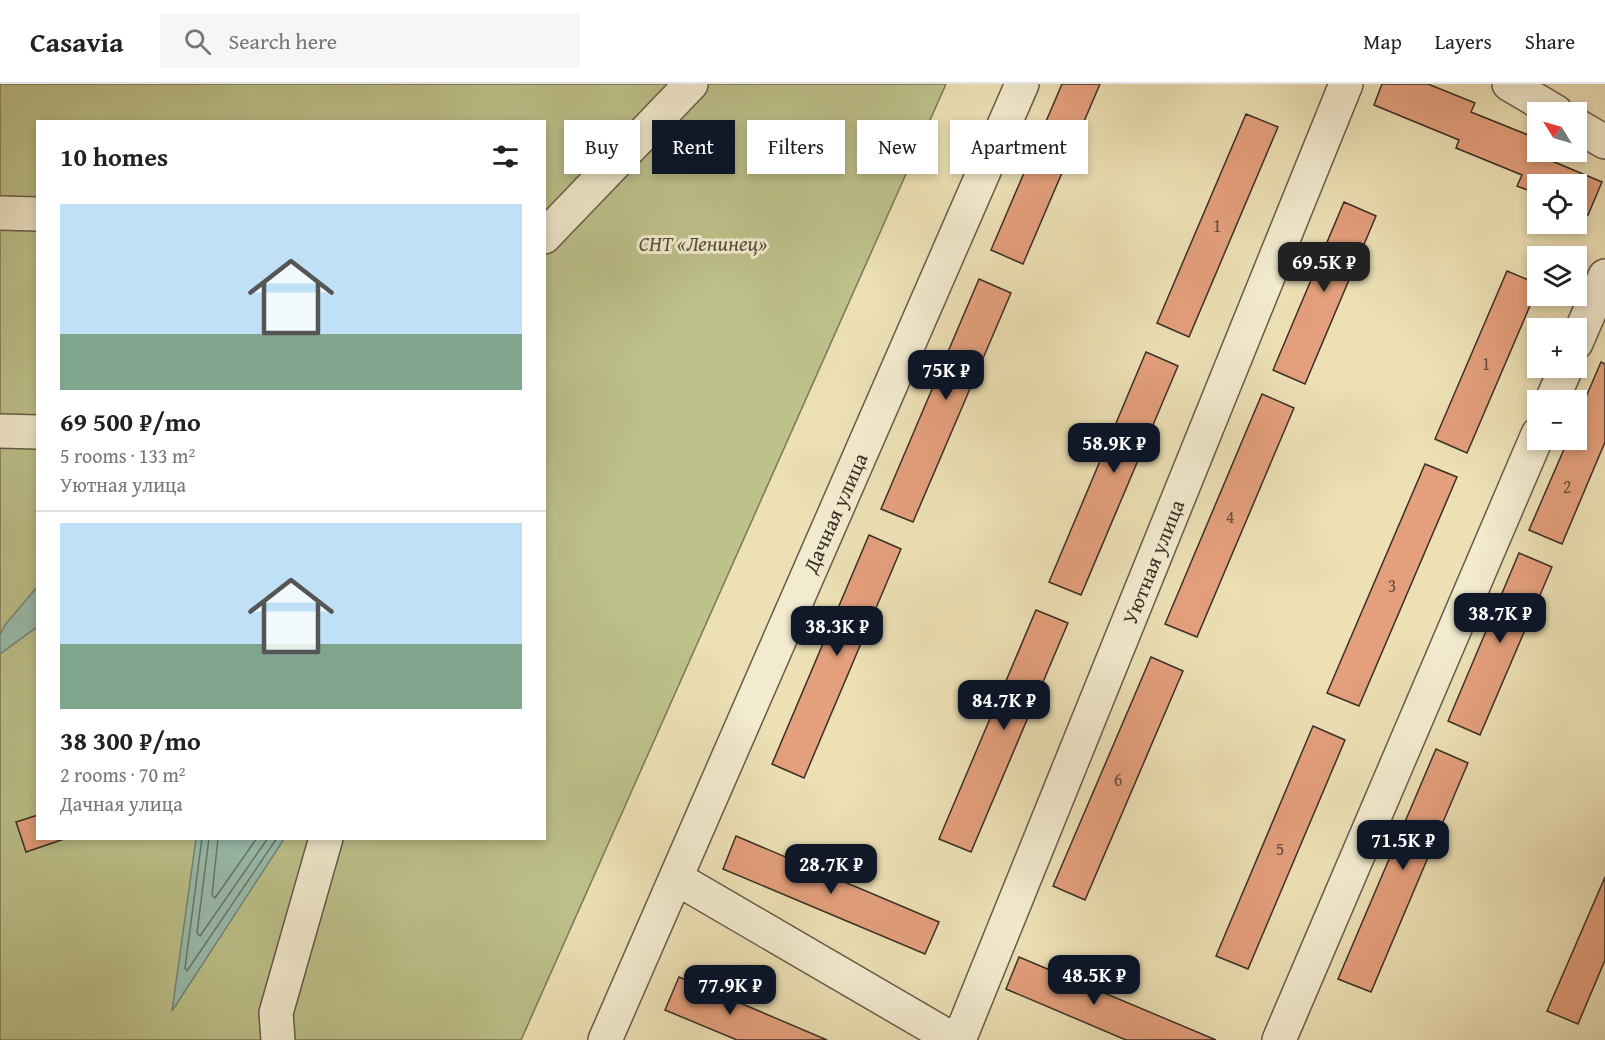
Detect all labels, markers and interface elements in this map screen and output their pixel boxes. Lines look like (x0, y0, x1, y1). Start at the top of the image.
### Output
search box (160, 14, 580, 68)
text: Casavia (30, 21, 124, 62)
icon: search (181, 25, 214, 58)
text: Search here (229, 25, 337, 57)
text: Map (1363, 26, 1402, 57)
text: Layers (1435, 26, 1492, 57)
text: Share (1525, 26, 1575, 57)
north arrow (1527, 102, 1587, 162)
map controls (1527, 102, 1587, 450)
chip: Buy (564, 120, 640, 174)
chip: Rent (652, 120, 735, 174)
chip: Filters (747, 120, 845, 174)
chip: New (857, 120, 938, 174)
chip: Apartment (950, 120, 1088, 174)
text: 10 homes (60, 137, 168, 176)
icon: filters (489, 140, 522, 173)
button: locate (1527, 174, 1587, 234)
house number: 1 (1213, 212, 1221, 239)
park label: СНТ «Ленинец» (639, 228, 767, 259)
pin: 69.5K ₽ (1269, 242, 1379, 293)
icon: home (237, 243, 345, 351)
button: layers (1527, 246, 1587, 306)
text: 69.5K ₽ (1292, 247, 1356, 276)
button: + (1527, 318, 1587, 378)
pin: 75K ₽ (904, 350, 988, 401)
house number: 1 (1482, 350, 1490, 377)
text: 75K ₽ (922, 355, 970, 384)
button: − (1527, 390, 1587, 450)
text: 69 500 ₽/mo (60, 402, 201, 441)
pin: 58.9K ₽ (1059, 423, 1169, 474)
text: 58.9K ₽ (1082, 428, 1146, 457)
text: 5 rooms · 133 m² (60, 441, 195, 470)
street label: Дачная улица (794, 448, 875, 579)
text: Уютная улица (60, 470, 186, 499)
house number: 2 (1563, 473, 1571, 500)
street label: Уютная улица (1114, 495, 1192, 629)
house number: 4 (1226, 503, 1234, 530)
icon: home (237, 562, 345, 670)
house number: 3 (1388, 572, 1396, 599)
pin: 38.7K ₽ (1445, 593, 1555, 644)
text: 38.7K ₽ (1468, 598, 1532, 627)
pin: 38.3K ₽ (782, 606, 892, 657)
text: 38.3K ₽ (805, 611, 869, 640)
pin: 84.7K ₽ (949, 680, 1059, 731)
text: 84.7K ₽ (972, 685, 1036, 714)
text: 38 300 ₽/mo (60, 721, 201, 760)
text: 2 rooms · 70 m² (60, 760, 186, 789)
house number: 6 (1114, 766, 1122, 793)
text: Дачная улица (60, 789, 183, 818)
pin: 71.5K ₽ (1348, 820, 1458, 871)
text: 71.5K ₽ (1371, 825, 1435, 854)
house number: 5 (1276, 835, 1284, 862)
pin: 28.7K ₽ (776, 844, 886, 895)
text: 28.7K ₽ (799, 849, 863, 878)
pin: 48.5K ₽ (1039, 955, 1149, 1006)
text: 48.5K ₽ (1062, 960, 1126, 989)
pin: 77.9K ₽ (675, 965, 785, 1016)
text: 77.9K ₽ (698, 970, 762, 999)

